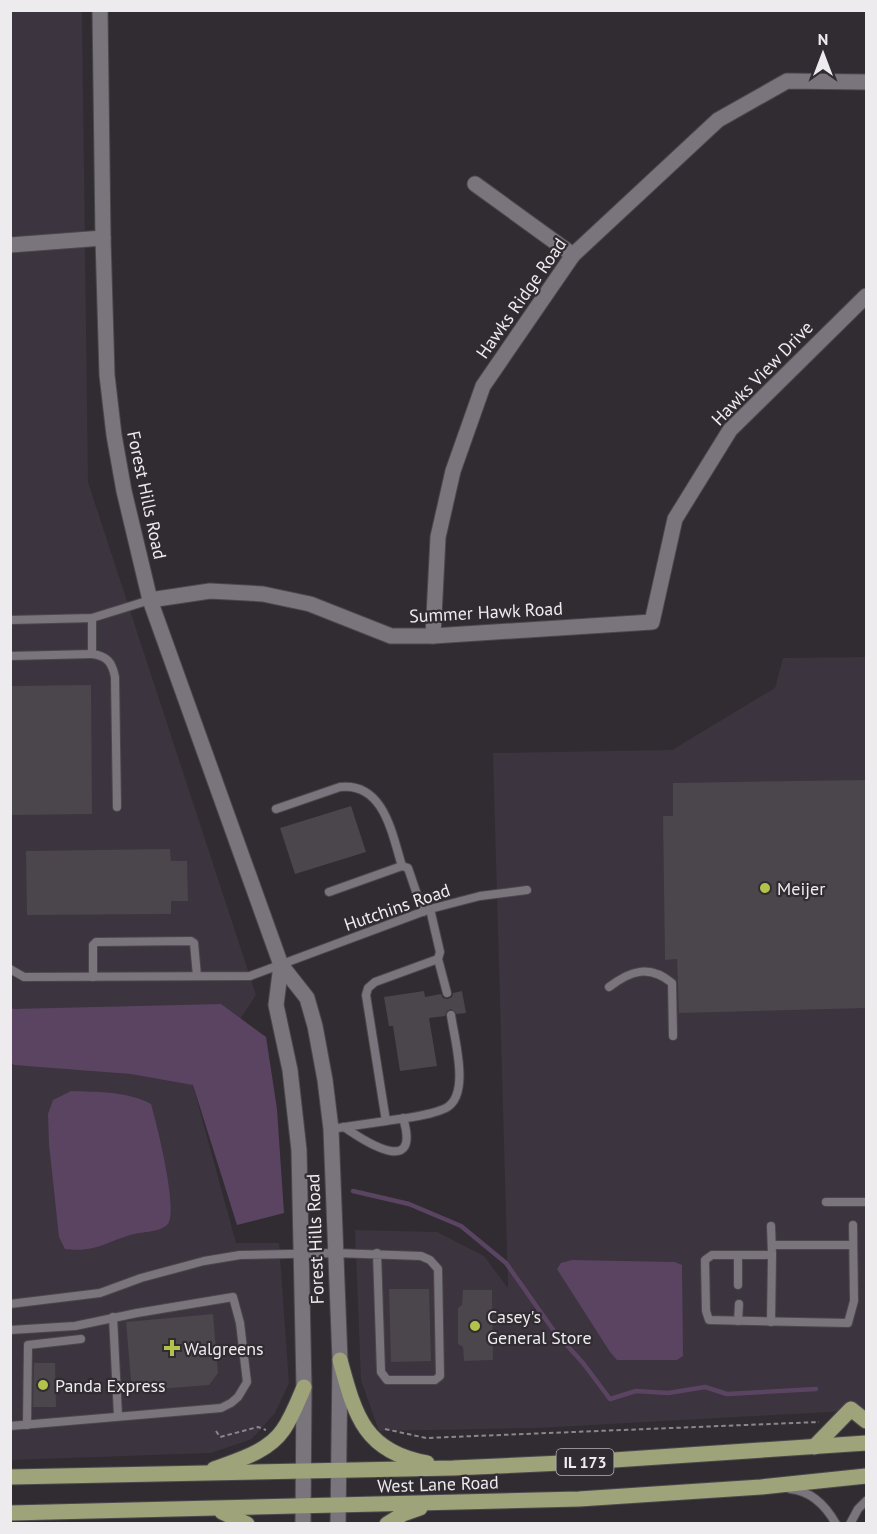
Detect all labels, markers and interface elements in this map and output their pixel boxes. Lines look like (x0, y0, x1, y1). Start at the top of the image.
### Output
north arrow (793, 24, 853, 84)
text: N (818, 29, 828, 49)
street label: Hawks Ridge Road (471, 233, 571, 363)
street label: Hawks View Drive (706, 316, 818, 430)
street label: Forest Hills Road (122, 429, 172, 561)
street label: Summer Hawk Road (409, 596, 563, 628)
place label: Meijer (777, 877, 825, 900)
street label: Hutchins Road (341, 878, 453, 936)
marker: Meijer (758, 881, 772, 895)
street label: Forest Hills Road (301, 1173, 329, 1305)
place label: Casey's General Store (487, 1305, 592, 1349)
marker: Casey's General Store (468, 1319, 482, 1333)
place label: Walgreens (184, 1337, 264, 1360)
marker: Walgreens (165, 1341, 179, 1355)
place label: Panda Express (55, 1374, 166, 1397)
marker: Panda Express (36, 1378, 50, 1392)
road number: IL 173 (556, 1449, 614, 1475)
street label: West Lane Road (377, 1470, 499, 1498)

